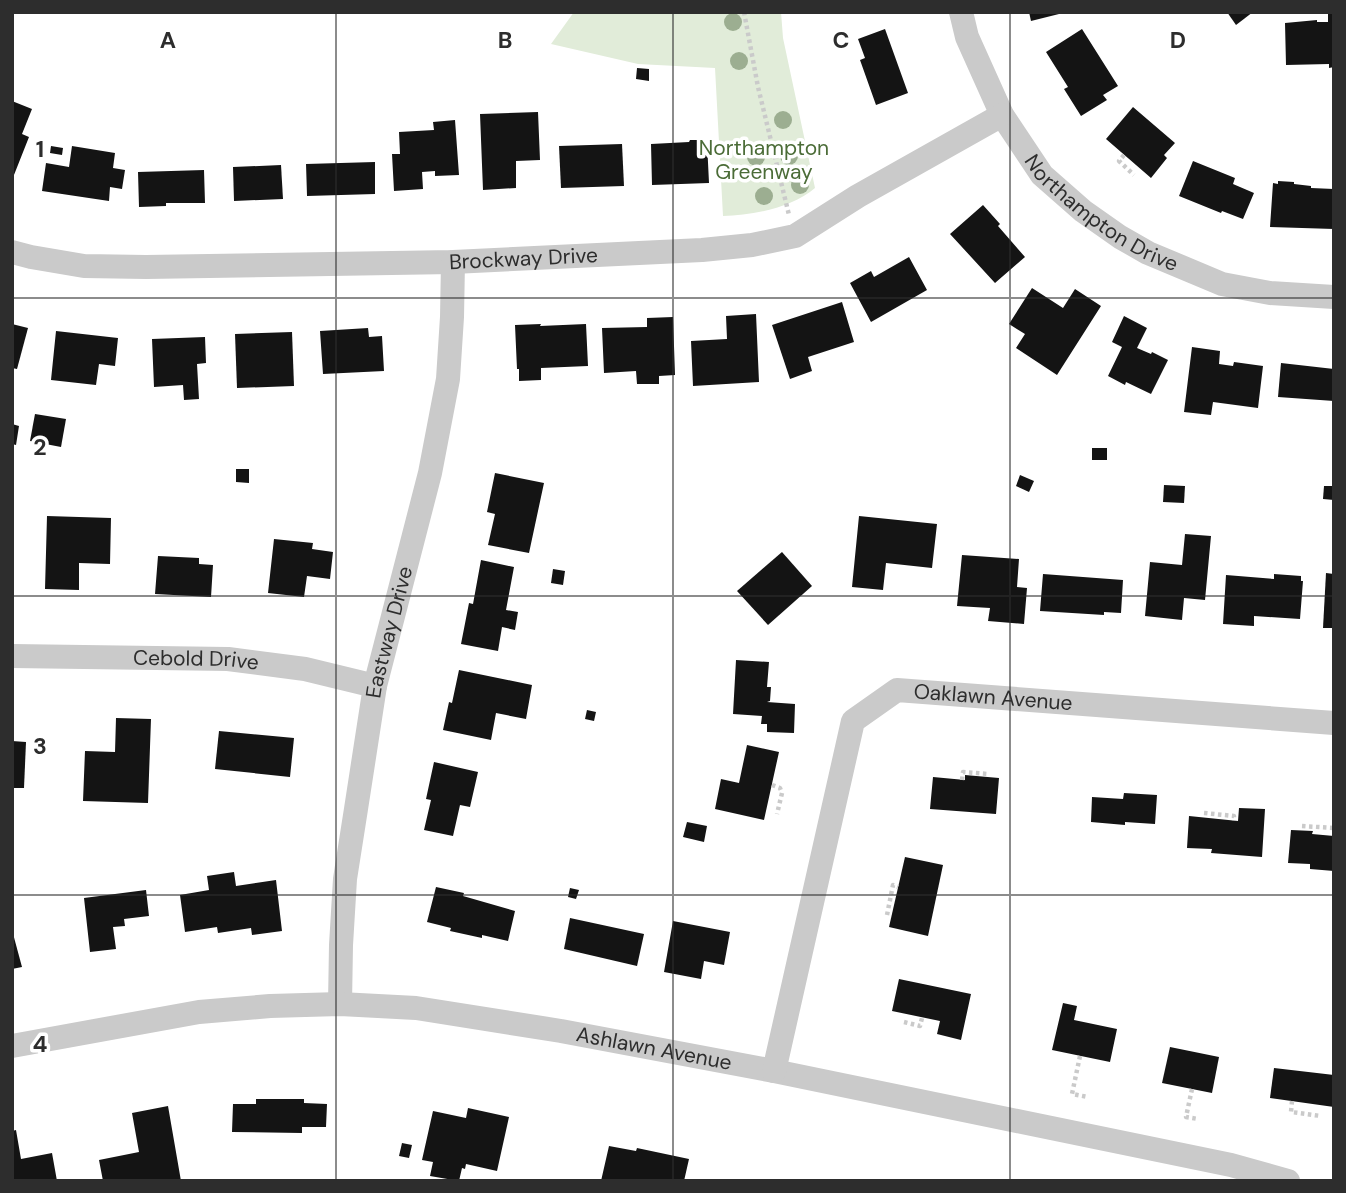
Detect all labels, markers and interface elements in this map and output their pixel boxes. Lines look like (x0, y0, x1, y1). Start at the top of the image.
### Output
text: A (160, 25, 176, 55)
text: B (498, 25, 512, 55)
text: C (833, 25, 849, 55)
text: D (1170, 25, 1186, 55)
text: 1 (36, 134, 44, 164)
park label: Northampton Greenway (699, 134, 829, 186)
street label: Northampton Drive (1018, 149, 1183, 278)
street label: Brockway Drive (448, 241, 599, 276)
text: 2 (33, 432, 47, 462)
street label: Eastway Drive (359, 563, 419, 700)
street label: Cebold Drive (133, 644, 261, 677)
street label: Oaklawn Avenue (913, 677, 1074, 717)
text: 3 (33, 731, 47, 761)
street label: Ashlawn Avenue (574, 1020, 734, 1077)
text: 4 (33, 1029, 48, 1059)

